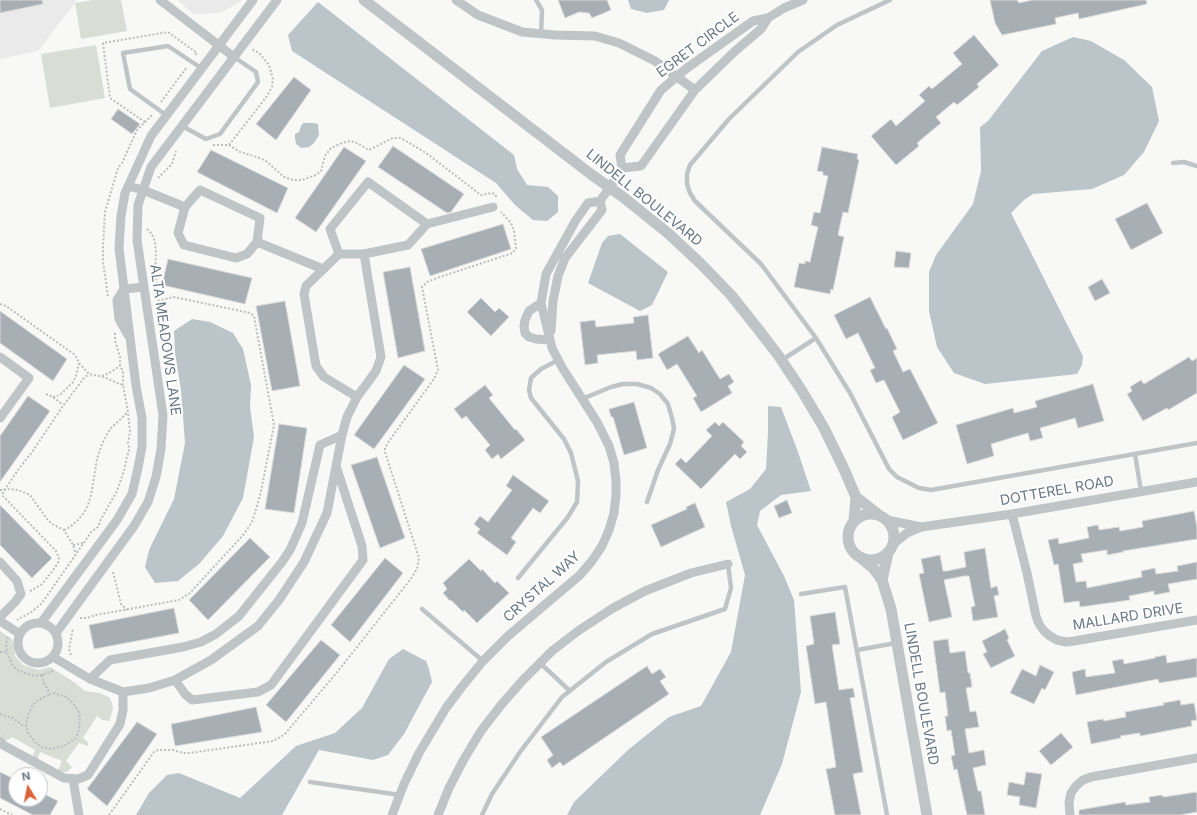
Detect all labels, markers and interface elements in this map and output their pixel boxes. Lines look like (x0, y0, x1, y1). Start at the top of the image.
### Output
street label: EGRET CIRCLE (653, 9, 743, 81)
street label: LINDELL BOULEVARD (583, 146, 705, 250)
street label: ALTA MEADOWS LANE (146, 263, 184, 417)
street label: DOTTEREL ROAD (999, 473, 1115, 509)
street label: CRYSTAL WAY (500, 548, 584, 626)
street label: MALLARD DRIVE (1071, 600, 1185, 634)
street label: LINDELL BOULEVARD (900, 621, 942, 767)
north arrow (8, 767, 48, 807)
text: N (21, 769, 31, 784)

